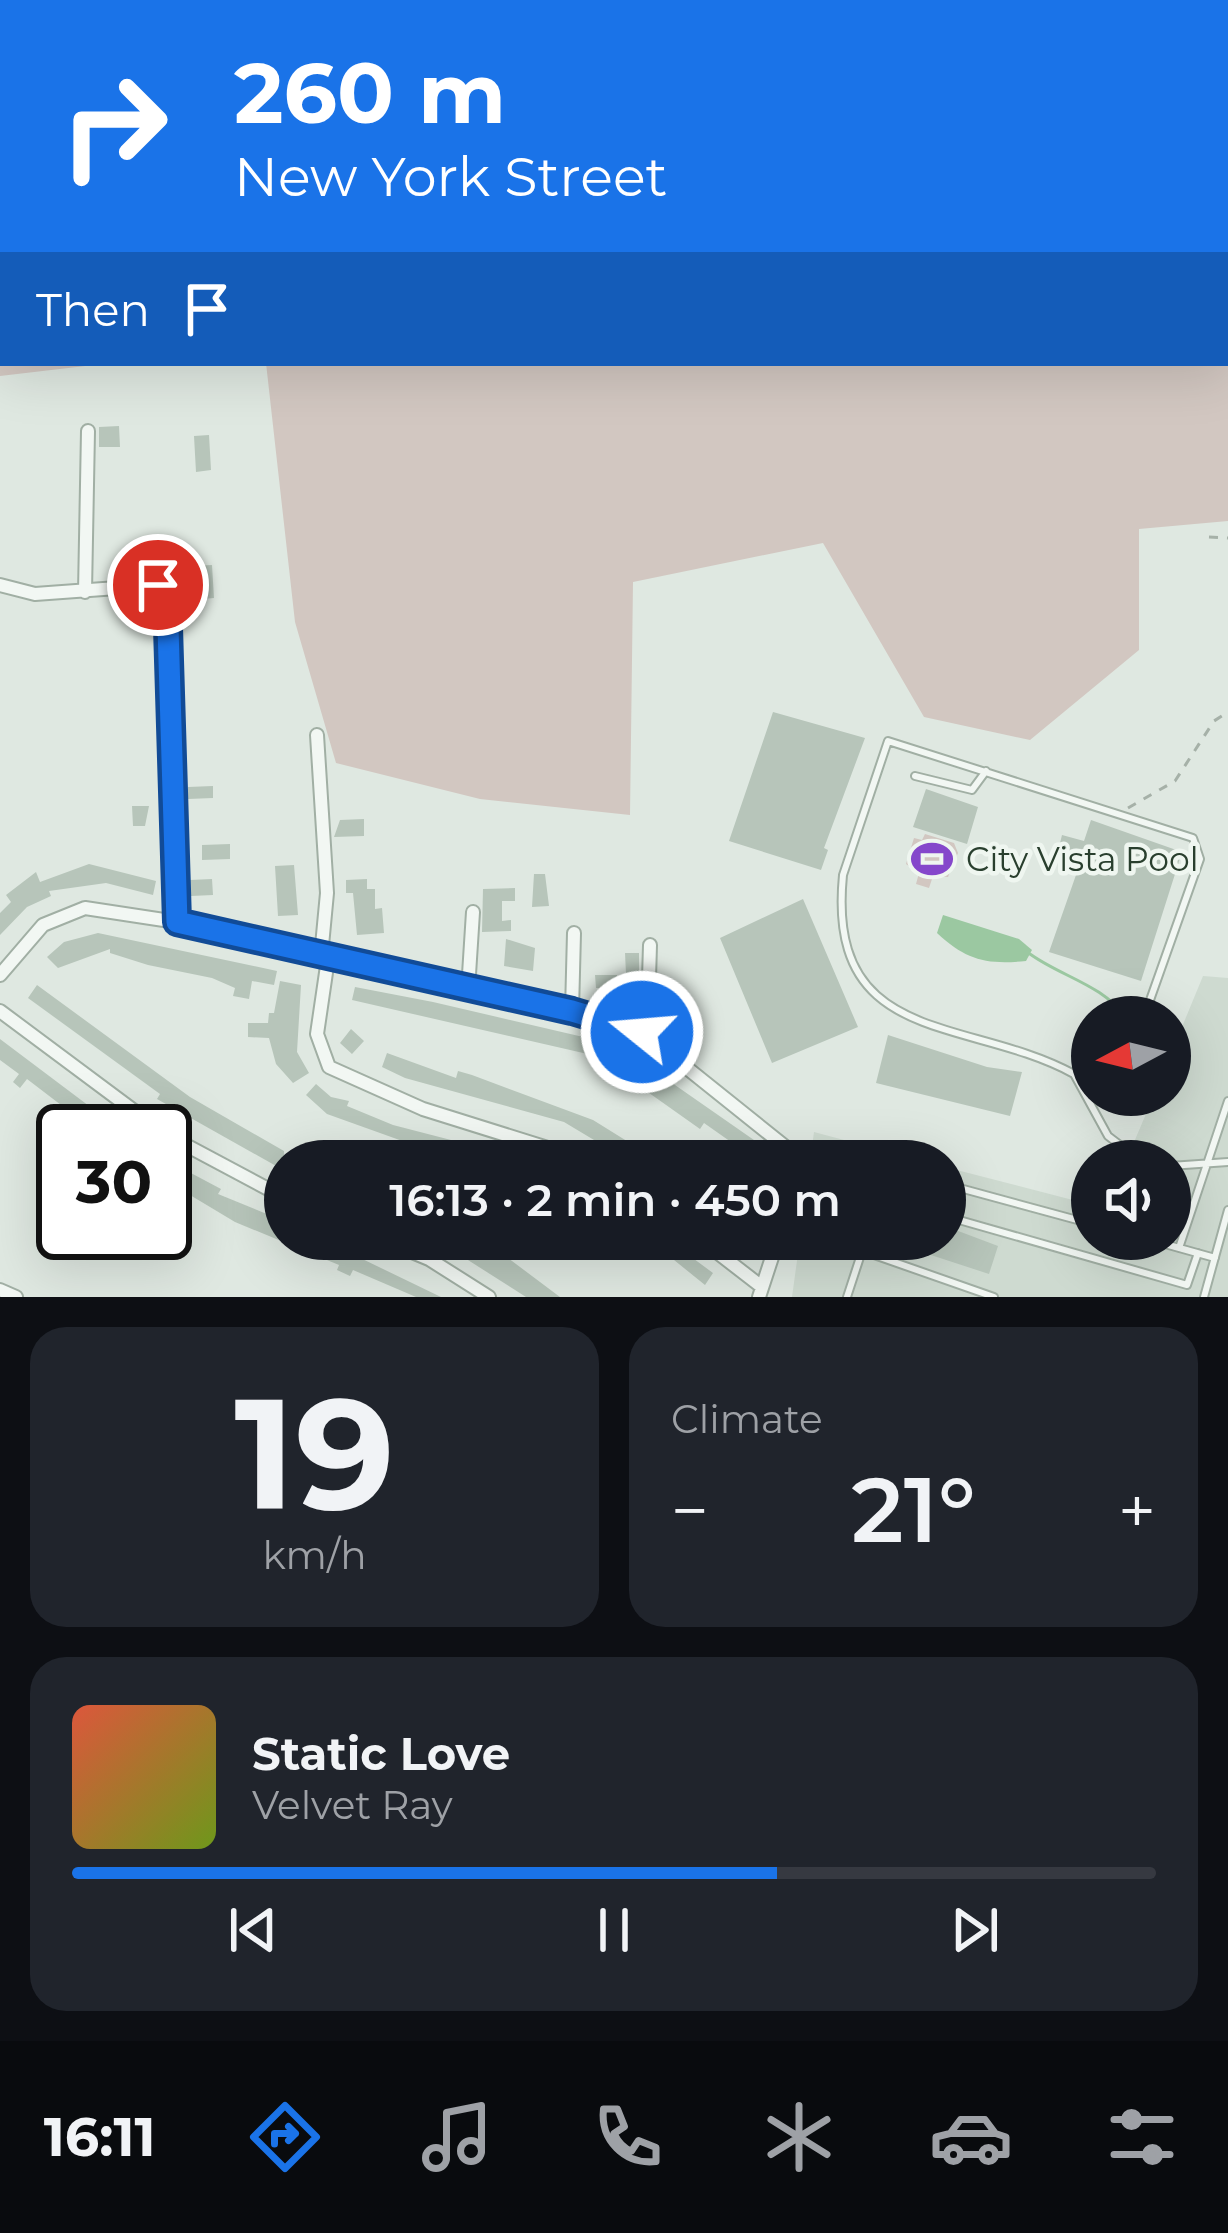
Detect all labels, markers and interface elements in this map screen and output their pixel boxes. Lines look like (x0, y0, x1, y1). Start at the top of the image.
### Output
text: 260 m (234, 42, 506, 144)
icon: right (36, 48, 192, 204)
text: New York Street (234, 144, 667, 210)
icon: arrive (174, 276, 240, 342)
text: Then (36, 282, 150, 337)
pin (107, 534, 209, 636)
icon: arrive (125, 552, 191, 618)
sports icon: City Vista Pool (909, 836, 955, 882)
place label: City Vista Pool (966, 839, 1199, 879)
position arrow (579, 969, 705, 1095)
north arrow (1071, 996, 1191, 1116)
map controls (1071, 996, 1191, 1260)
speed limit sign: 30 (36, 1104, 192, 1260)
button: sound (1071, 1140, 1191, 1260)
text: 16:13 · 2 min · 450 m (389, 1172, 841, 1227)
text: 19 (234, 1358, 395, 1548)
text: Climate (671, 1395, 823, 1443)
text: 21° (851, 1455, 976, 1565)
text: − (671, 1470, 709, 1551)
text: + (1118, 1470, 1156, 1551)
text: km/h (262, 1531, 367, 1579)
text: Static Love (252, 1726, 510, 1781)
text: Velvet Ray (252, 1781, 453, 1829)
icon: previous (220, 1897, 286, 1963)
icon: pause (581, 1897, 647, 1963)
icon: next (942, 1897, 1008, 1963)
icon: directions (243, 2095, 327, 2179)
icon: music (415, 2095, 499, 2179)
icon: phone (586, 2095, 670, 2179)
icon: climate (757, 2095, 841, 2179)
icon: car (929, 2095, 1013, 2179)
icon: filters (1100, 2095, 1184, 2179)
text: 16:11 (44, 2104, 156, 2170)

